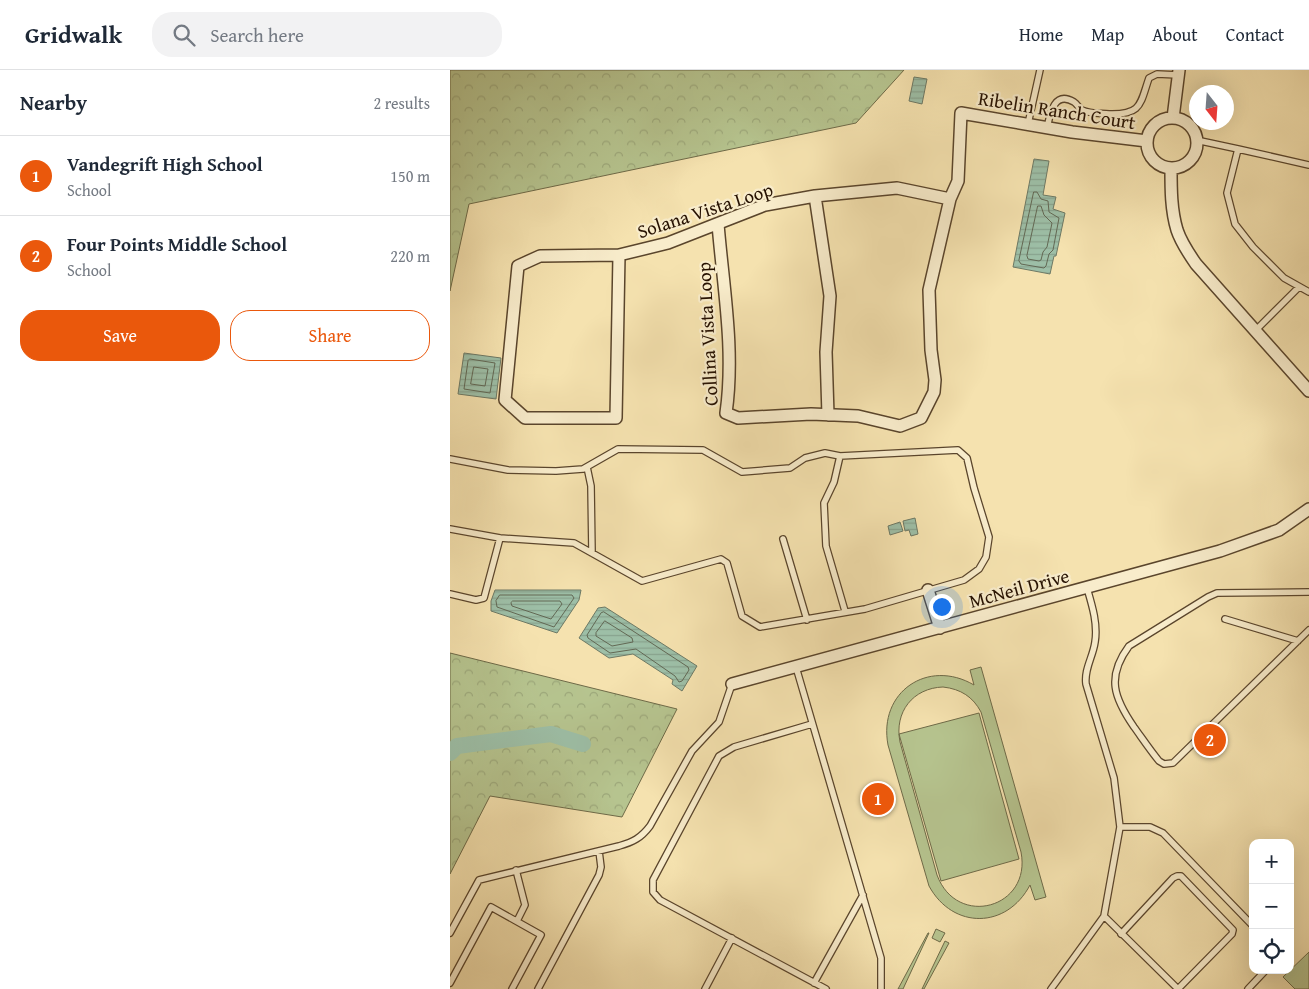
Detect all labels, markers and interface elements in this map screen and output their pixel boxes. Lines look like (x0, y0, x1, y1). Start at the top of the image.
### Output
search box (152, 12, 502, 57)
text: Gridwalk (25, 17, 122, 52)
icon: search (170, 21, 198, 49)
text: Search here (210, 21, 304, 49)
text: Home (1019, 21, 1063, 48)
text: Map (1091, 21, 1124, 48)
text: About (1152, 21, 1198, 48)
text: Contact (1226, 21, 1284, 48)
street label: Ribelin Ranch Court (976, 84, 1138, 136)
north arrow (1189, 85, 1234, 130)
text: Nearby (20, 87, 87, 118)
text: 2 results (373, 91, 430, 115)
text: Vandegrift High School (67, 150, 263, 178)
text: 1 (32, 164, 40, 188)
text: 150 m (390, 164, 430, 188)
street label: Solana Vista Loop (634, 175, 776, 245)
text: School (67, 178, 111, 202)
text: Four Points Middle School (67, 230, 287, 258)
text: 2 (32, 244, 40, 268)
text: 220 m (390, 244, 430, 268)
text: School (67, 258, 111, 282)
street label: Collina Vista Loop (689, 261, 725, 407)
button: Save (20, 310, 220, 361)
button: Share (230, 310, 430, 361)
street label: McNeil Drive (966, 561, 1072, 615)
your location (929, 594, 955, 620)
pin: 2 (1194, 721, 1226, 759)
pin: 1 (862, 780, 894, 818)
map controls (1249, 839, 1294, 974)
button: + (1249, 839, 1294, 884)
button: − (1249, 884, 1294, 929)
button: locate (1249, 929, 1294, 974)

